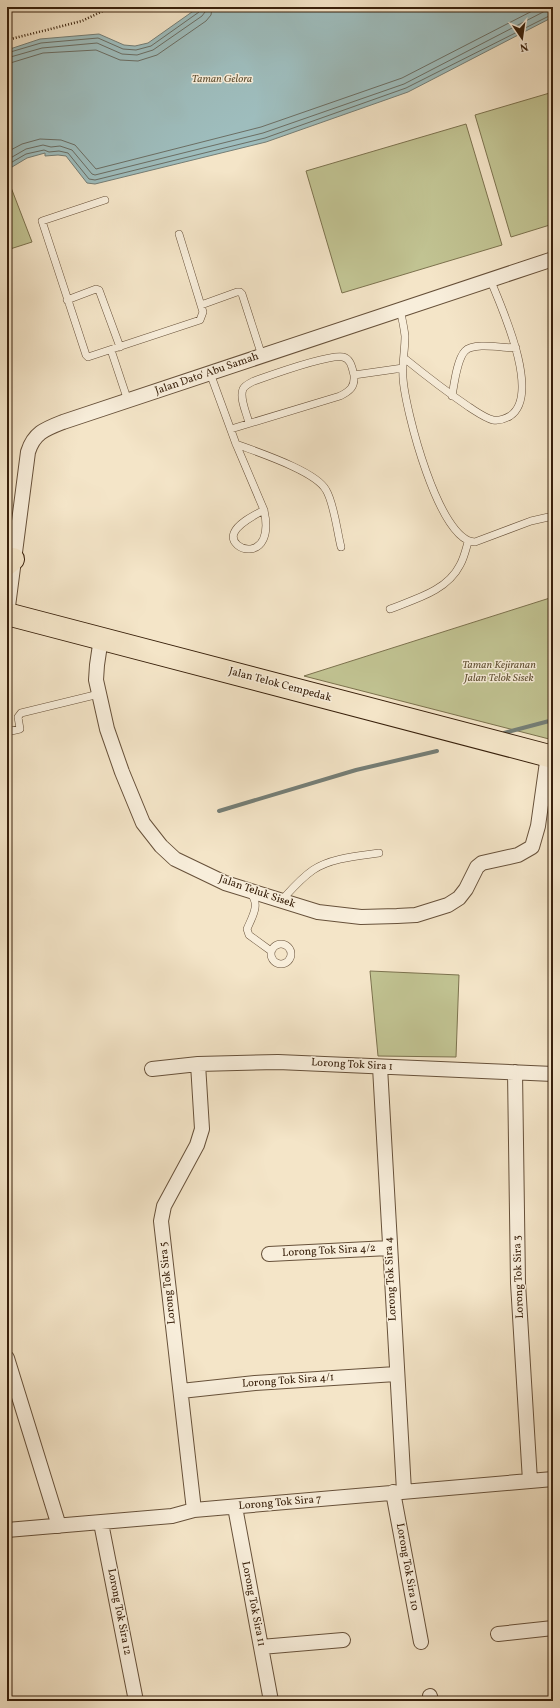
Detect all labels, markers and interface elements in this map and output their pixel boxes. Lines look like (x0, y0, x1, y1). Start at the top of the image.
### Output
north arrow (502, 18, 542, 58)
text: N (518, 38, 529, 54)
park label: Taman Gelora (192, 72, 252, 87)
street label: Jalan Dato' Abu Samah (153, 349, 261, 399)
park label: Taman Kejiranan Jalan Telok Sisek (462, 658, 536, 686)
street label: Jalan Telok Cempedak (227, 664, 333, 706)
street label: Jalan Teluk Sisek (217, 872, 297, 912)
street label: Lorong Tok Sira 1 (311, 1055, 393, 1075)
street label: Lorong Tok Sira 3 (510, 1235, 528, 1319)
street label: Lorong Tok Sira 4 (381, 1236, 401, 1322)
street label: Lorong Tok Sira 5 (156, 1241, 180, 1325)
street label: Lorong Tok Sira 4/2 (282, 1241, 376, 1261)
street label: Lorong Tok Sira 4/1 (241, 1370, 335, 1392)
street label: Lorong Tok Sira 7 (238, 1492, 322, 1514)
street label: Lorong Tok Sira 10 (392, 1522, 422, 1612)
street label: Lorong Tok Sira 11 (237, 1560, 269, 1648)
street label: Lorong Tok Sira 12 (103, 1567, 135, 1657)

